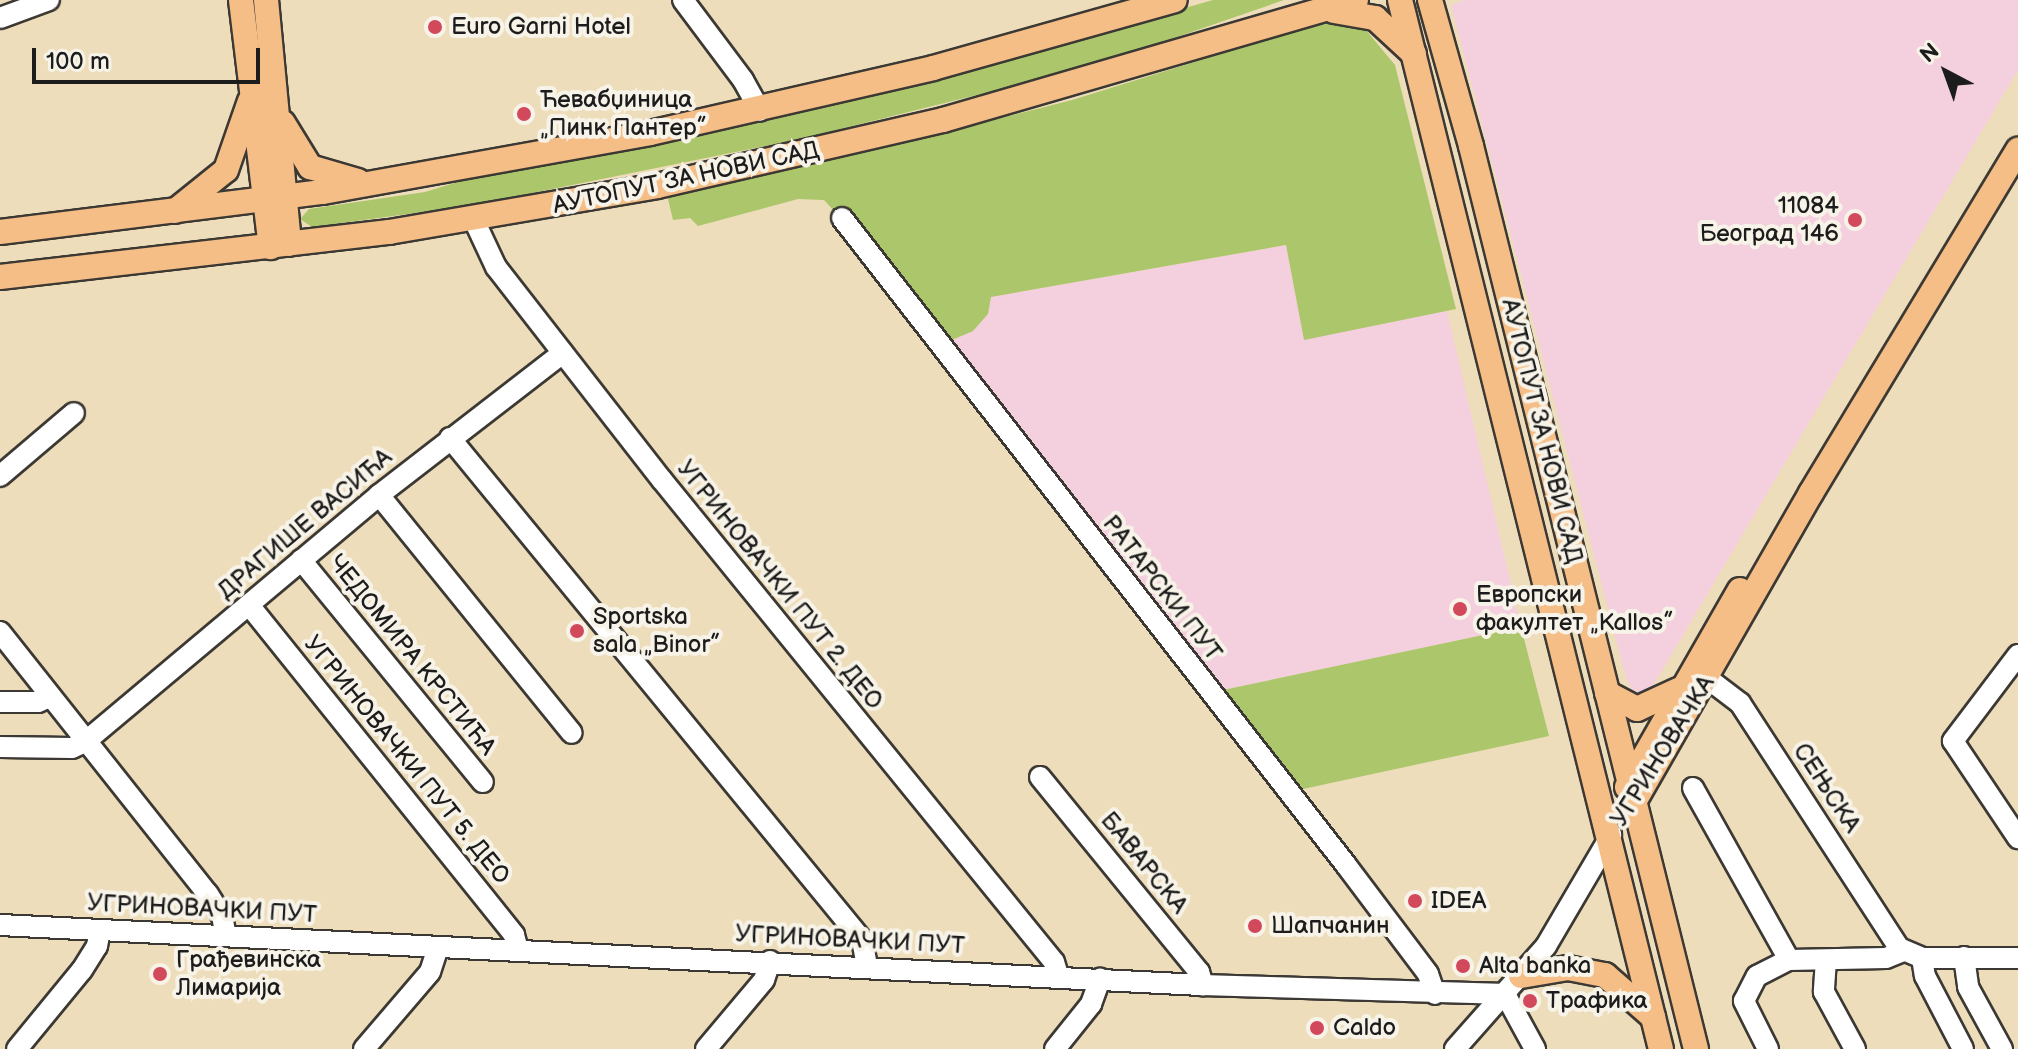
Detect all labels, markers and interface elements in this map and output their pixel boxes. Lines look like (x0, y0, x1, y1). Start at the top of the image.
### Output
place label: Euro Garni Hotel (451, 13, 631, 41)
marker: Euro Garni Hotel (426, 18, 444, 36)
scale bar (36, 32, 264, 82)
north arrow (1906, 32, 1986, 112)
text: N (1915, 38, 1945, 69)
text: 100 m (46, 47, 110, 76)
place label: Ћевабџиница „Пинк Пантер” (540, 86, 707, 142)
marker: Ћевабџиница „Пинк Пантер” (515, 105, 533, 123)
street label: АУТОПУТ ЗА НОВИ САД (550, 136, 822, 220)
place label: 11084 Београд 146 (1700, 192, 1839, 248)
marker: 11084 Београд 146 (1846, 211, 1864, 229)
street label: АУТОПУТ ЗА НОВИ САД (1495, 296, 1589, 566)
street label: ДРАГИШЕ ВАСИЋА (212, 443, 398, 605)
street label: УГРИНОВАЧКИ ПУТ 2. ДЕО (671, 455, 889, 715)
street label: РАТАРСКИ ПУТ (1096, 509, 1228, 667)
street label: ЧЕДОМИРА КРСТИЋА (322, 549, 502, 761)
place label: Европски факултет „Kallos” (1476, 581, 1673, 637)
marker: Европски факултет „Kallos” (1451, 600, 1469, 618)
place label: Sportska sala „Binor” (593, 603, 720, 659)
marker: Sportska sala „Binor” (568, 622, 586, 640)
street label: УГРИНОВАЧКИ ПУТ 5. ДЕО (298, 630, 516, 890)
street label: УГРИНОВАЧКА (1605, 670, 1721, 832)
street label: СЕЊСКА (1787, 738, 1867, 838)
street label: БАВАРСКА (1094, 806, 1194, 920)
place label: IDEA (1431, 887, 1486, 915)
street label: УГРИНОВАЧКИ ПУТ (86, 889, 318, 929)
marker: IDEA (1406, 892, 1424, 910)
place label: Шапчанин (1271, 912, 1389, 940)
marker: Шапчанин (1246, 917, 1264, 935)
street label: УГРИНОВАЧКИ ПУТ (734, 920, 966, 960)
place label: Грађевинска Лимарија (176, 946, 321, 1002)
place label: Alta banka (1479, 952, 1591, 980)
marker: Alta banka (1454, 957, 1472, 975)
marker: Грађевинска Лимарија (151, 965, 169, 983)
place label: Трафика (1546, 987, 1648, 1015)
marker: Трафика (1521, 992, 1539, 1010)
place label: Caldo (1333, 1014, 1396, 1042)
marker: Caldo (1308, 1019, 1326, 1037)

